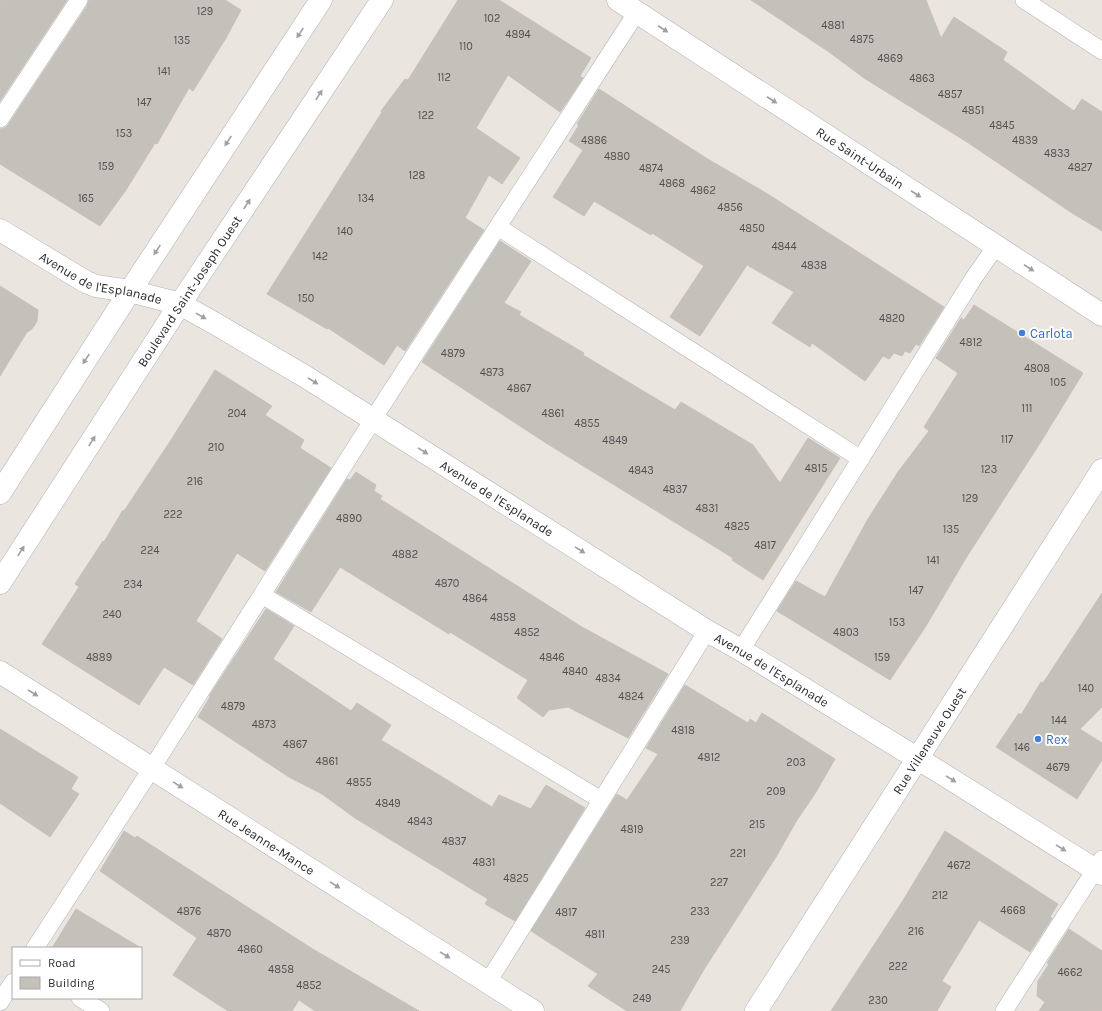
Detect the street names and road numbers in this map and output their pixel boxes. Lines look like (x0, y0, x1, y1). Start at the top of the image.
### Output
street label: Rue Saint-Urbain (814, 124, 907, 192)
street label: Boulevard Saint-Joseph Ouest (134, 212, 244, 369)
street label: Avenue de l'Esplanade (37, 248, 164, 307)
street label: Avenue de l'Esplanade (438, 457, 557, 539)
street label: Avenue de l'Esplanade (712, 629, 832, 710)
street label: Rue Villeneuve Ouest (889, 684, 969, 797)
street label: Rue Jeanne-Mance (216, 805, 318, 878)

